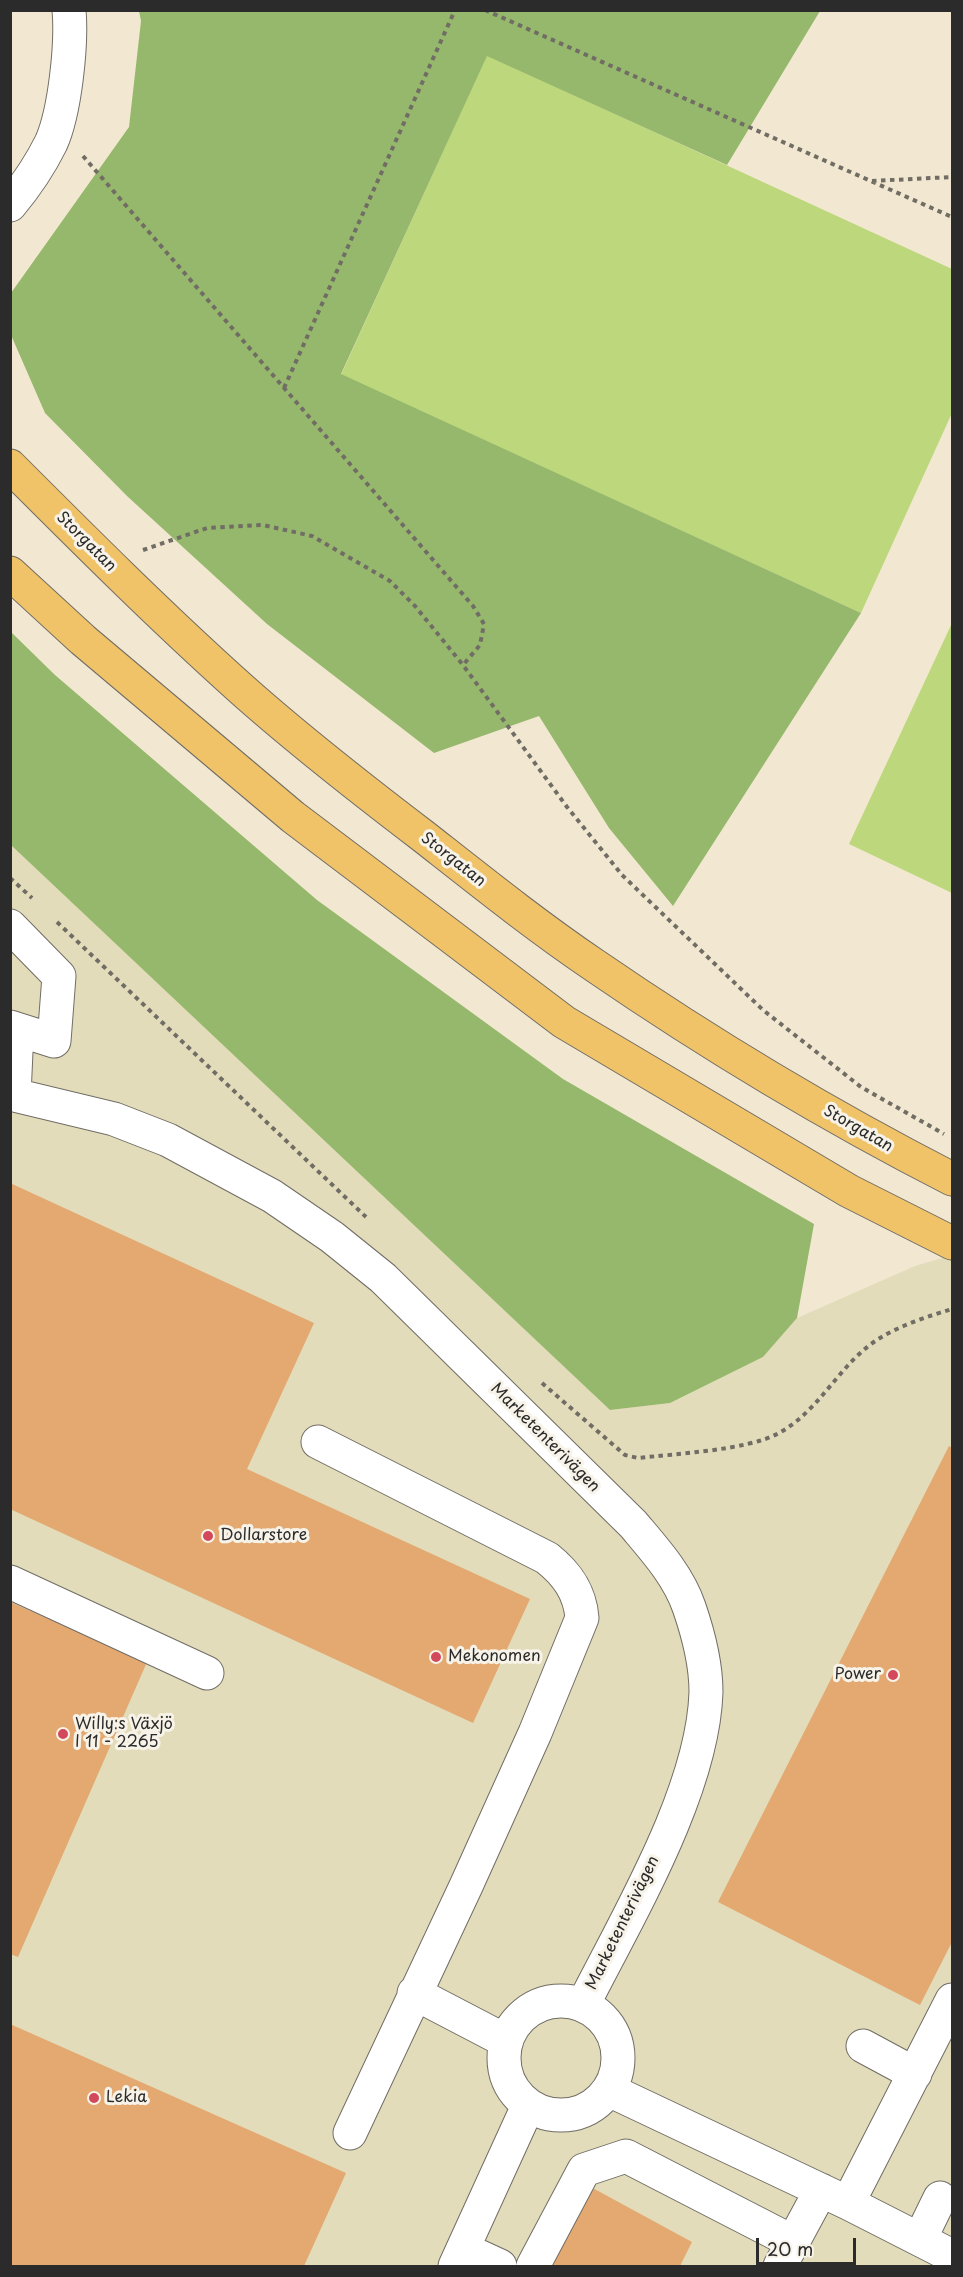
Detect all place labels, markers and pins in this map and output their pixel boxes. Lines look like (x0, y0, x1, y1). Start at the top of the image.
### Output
place label: Dollarstore (220, 1526, 307, 1546)
marker: Dollarstore (201, 1529, 215, 1543)
place label: Mekonomen (448, 1647, 541, 1667)
marker: Mekonomen (429, 1650, 443, 1664)
place label: Power (835, 1665, 881, 1685)
marker: Power (886, 1668, 900, 1682)
place label: Willy:s Växjö I 11 - 2265 (75, 1715, 173, 1753)
marker: Willy:s Växjö I 11 - 2265 (56, 1727, 70, 1741)
place label: Lekia (106, 2088, 147, 2108)
marker: Lekia (87, 2091, 101, 2105)

